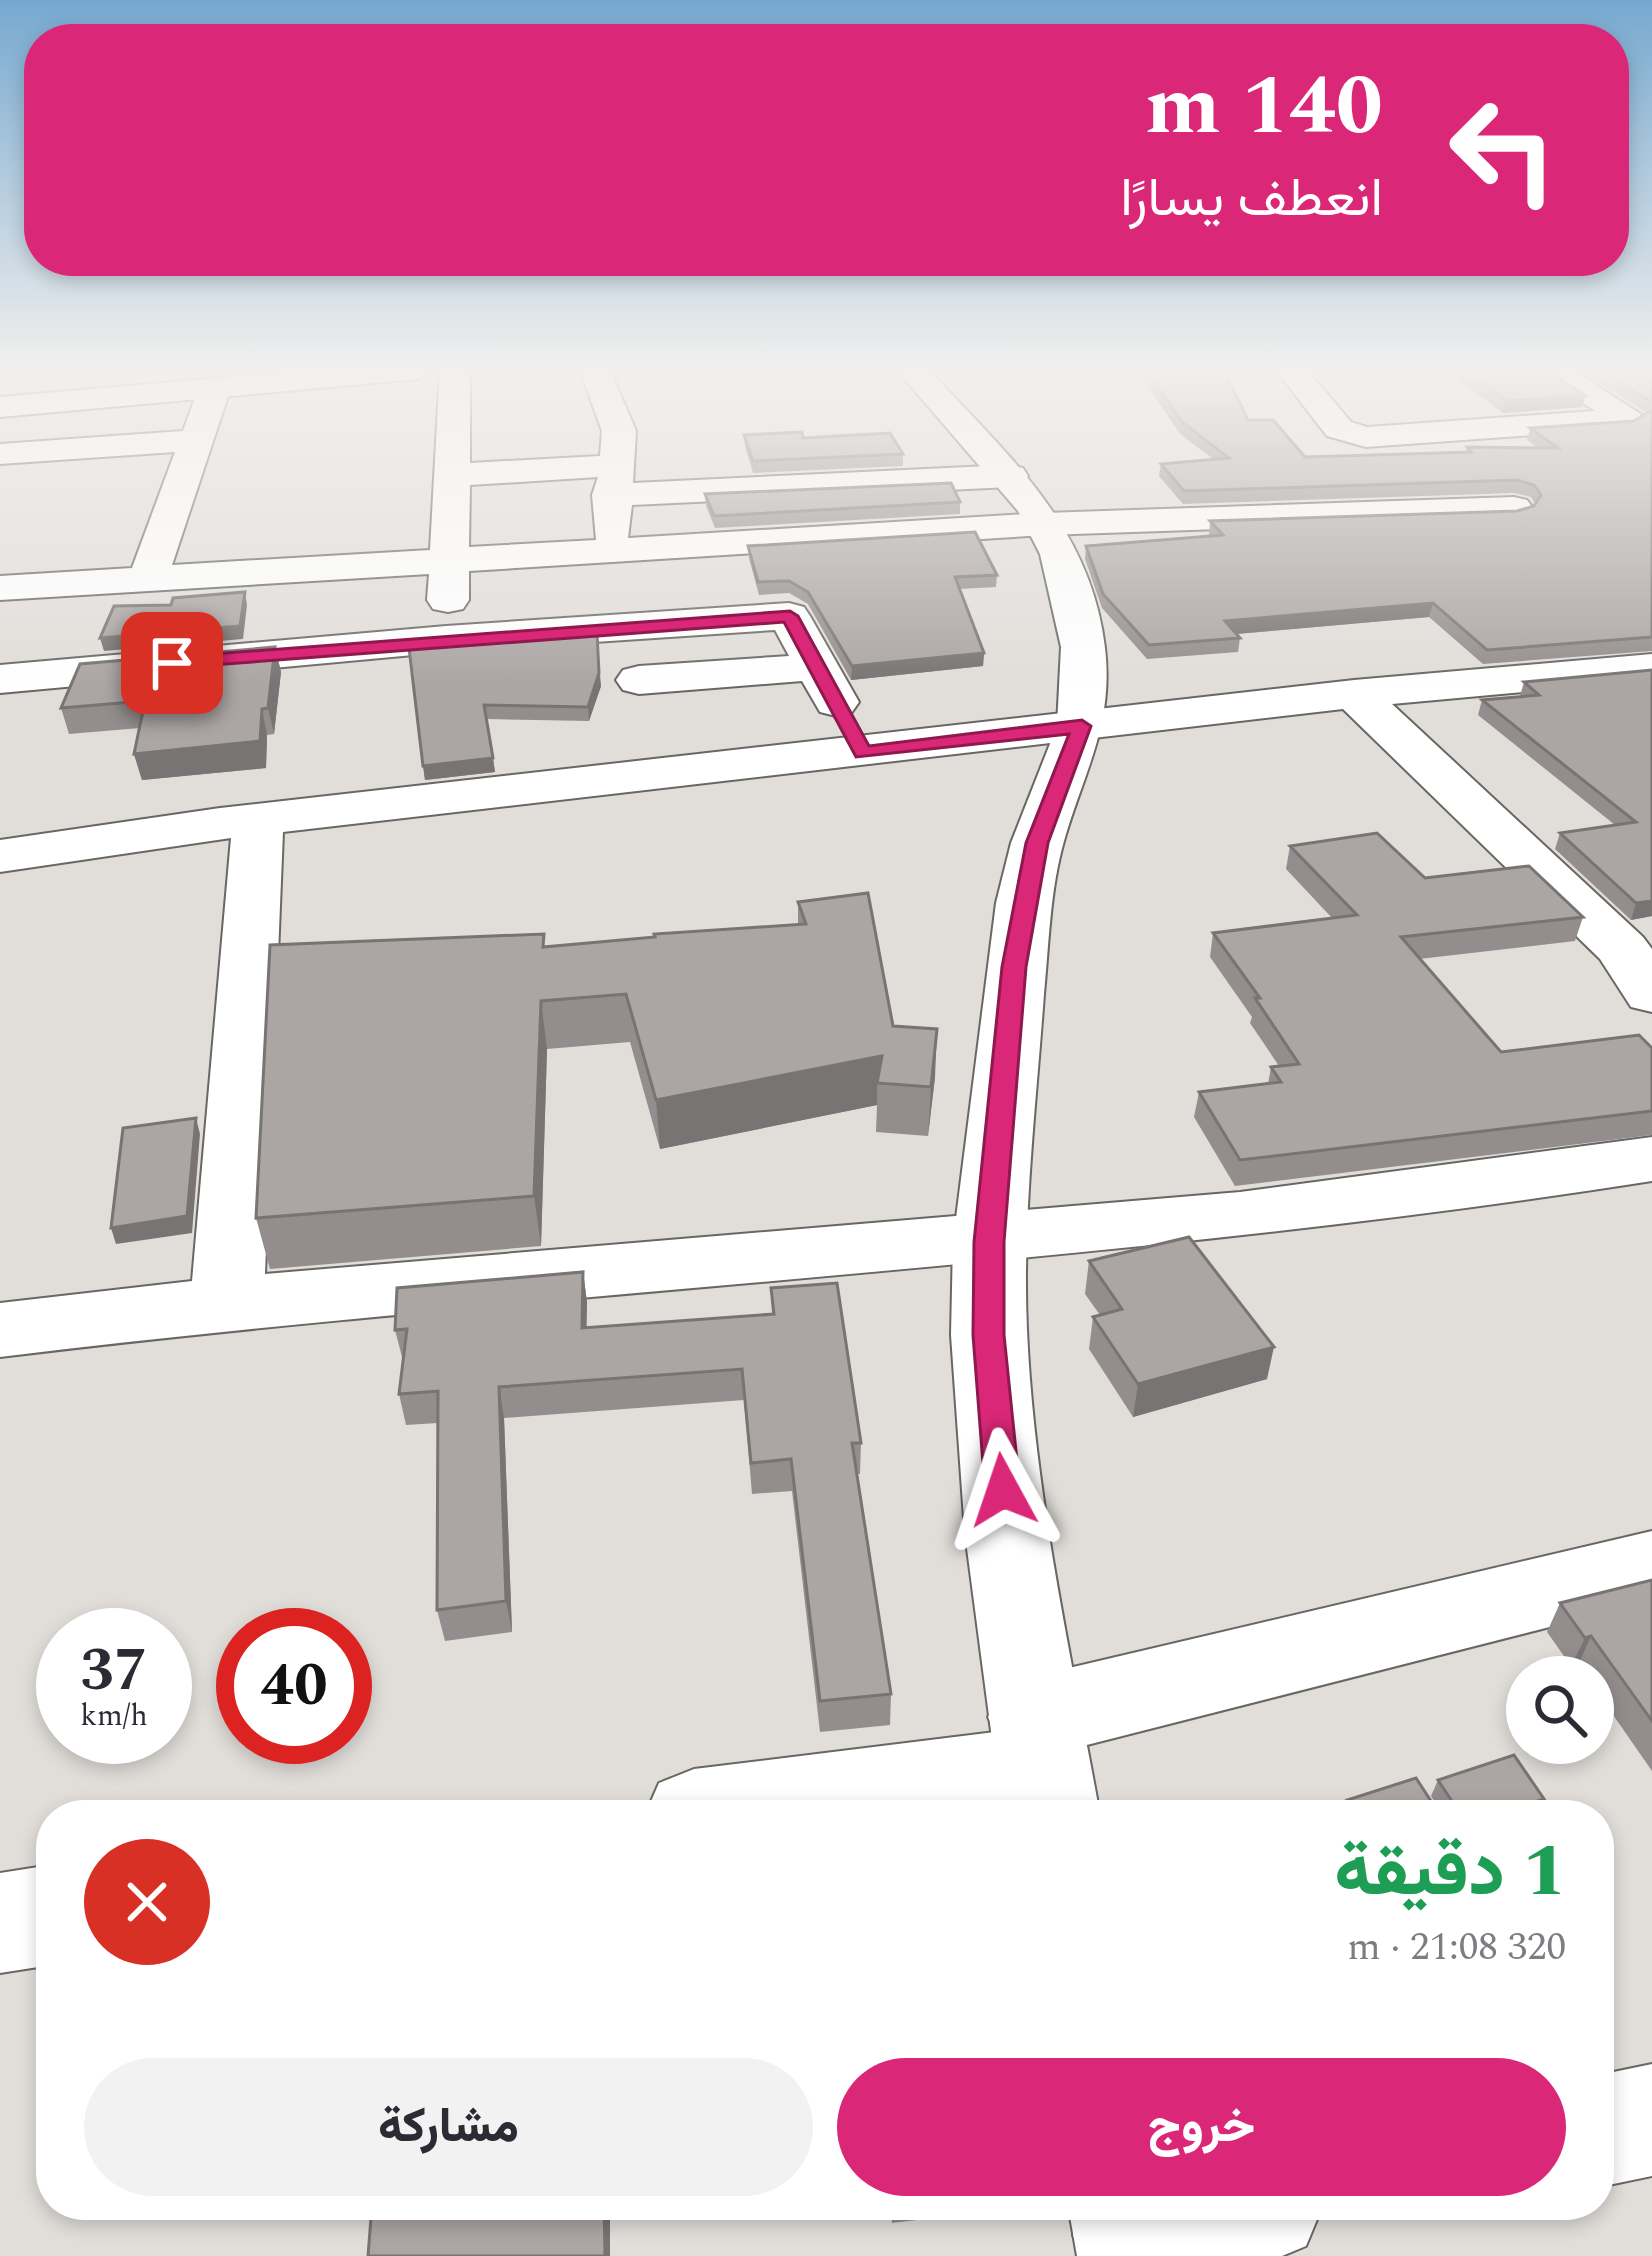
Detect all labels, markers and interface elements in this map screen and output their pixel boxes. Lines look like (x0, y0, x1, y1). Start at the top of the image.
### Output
text: 140 m (1145, 43, 1383, 171)
icon: left (1425, 72, 1581, 228)
text: انعطف يسارًا (1120, 158, 1383, 240)
pin (121, 612, 223, 714)
icon: arrive (139, 630, 205, 696)
position arrow (940, 1427, 1066, 1553)
speed limit sign: 40 (216, 1608, 372, 1764)
text: 37 (80, 1625, 148, 1717)
map controls (1506, 1656, 1614, 1764)
button: search (1506, 1656, 1614, 1764)
text: km/h (80, 1693, 148, 1739)
text: 1 دقيقة (1334, 1818, 1566, 1927)
button: close (84, 1839, 210, 1965)
text: 320 m · 21:08 (1347, 1918, 1566, 1977)
button: مشاركة (84, 2058, 813, 2196)
button: خروج (837, 2058, 1566, 2196)

